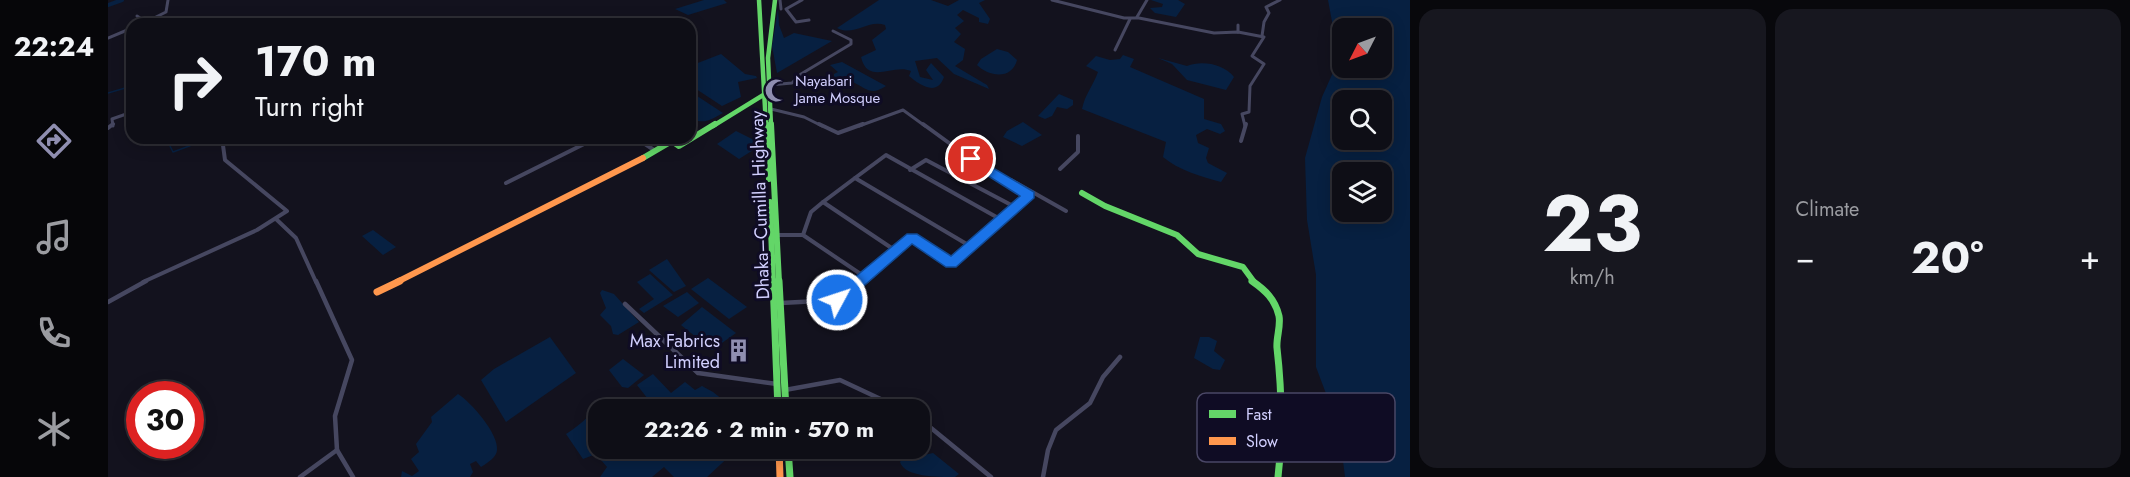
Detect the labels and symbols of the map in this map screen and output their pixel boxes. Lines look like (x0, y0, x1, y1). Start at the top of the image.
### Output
north arrow (1332, 18, 1392, 78)
place label: Nayabari Jame Mosque (793, 70, 881, 109)
mosque icon: Nayabari Jame Mosque (764, 77, 790, 103)
street label: Dhaka–Cumilla Highway (744, 110, 776, 300)
pin (945, 133, 996, 184)
position arrow (805, 268, 869, 332)
place label: Max Fabrics Limited (630, 328, 720, 375)
building icon: Max Fabrics Limited (725, 338, 751, 364)
speed limit sign: 30 (126, 381, 204, 459)
legend (1197, 393, 1395, 462)
text: Fast (1246, 403, 1272, 426)
text: Slow (1246, 430, 1278, 453)

